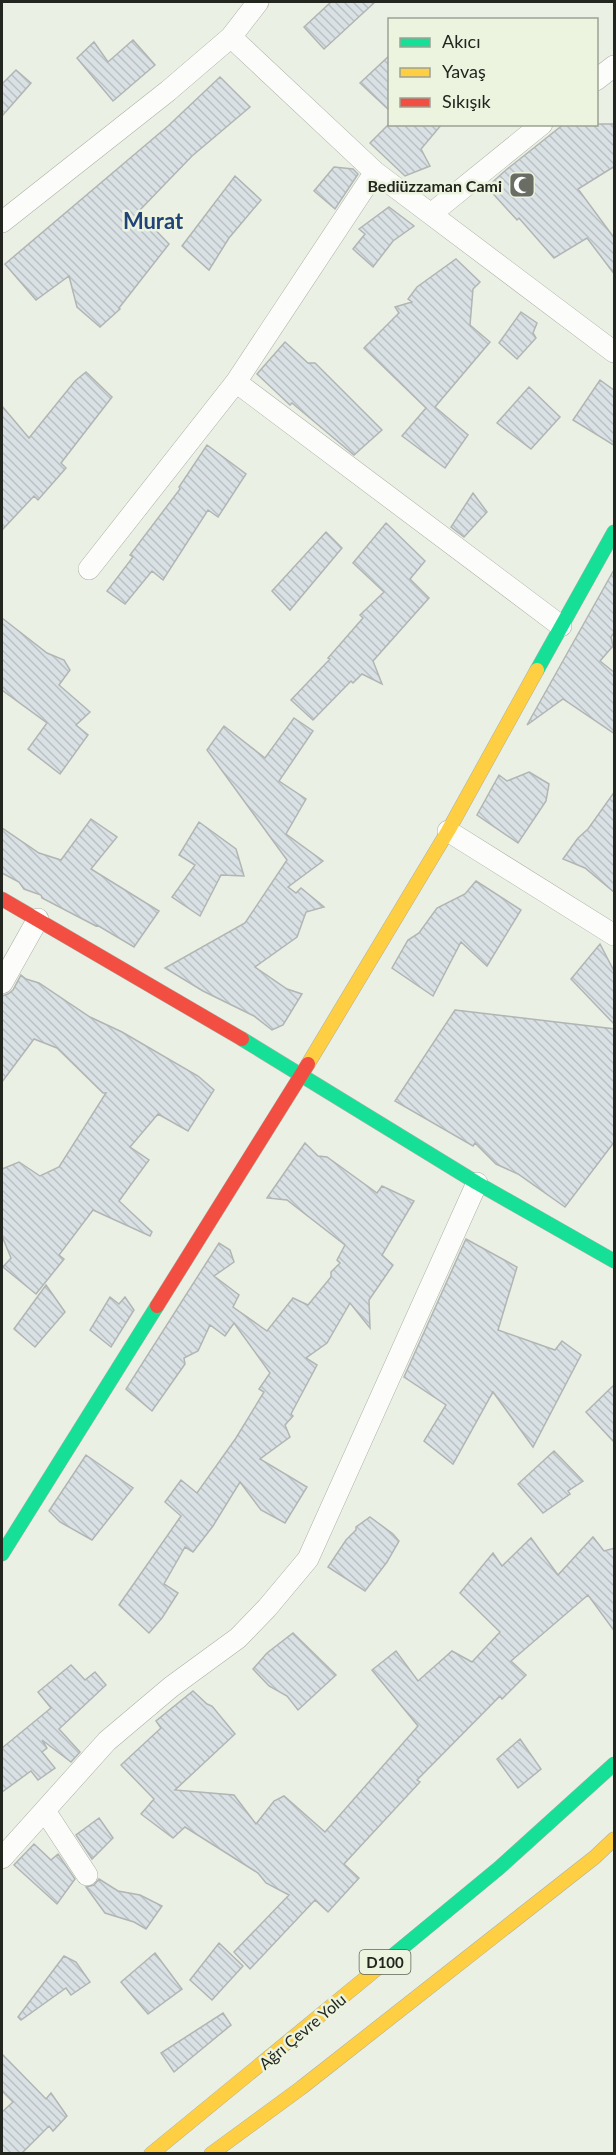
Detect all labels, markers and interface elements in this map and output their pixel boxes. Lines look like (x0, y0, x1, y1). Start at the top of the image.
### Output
legend (388, 18, 598, 126)
text: Akıcı (442, 30, 481, 52)
text: Yavaş (442, 60, 486, 82)
text: Sıkışık (442, 90, 492, 112)
mosque icon: Bediüzzaman Cami (507, 170, 537, 200)
place label: Bediüzzaman Cami (367, 176, 502, 195)
district label: Murat (123, 207, 184, 234)
road number: D100 (360, 1950, 410, 1974)
street label: Ağrı Çevre Yolu (255, 1989, 349, 2073)

